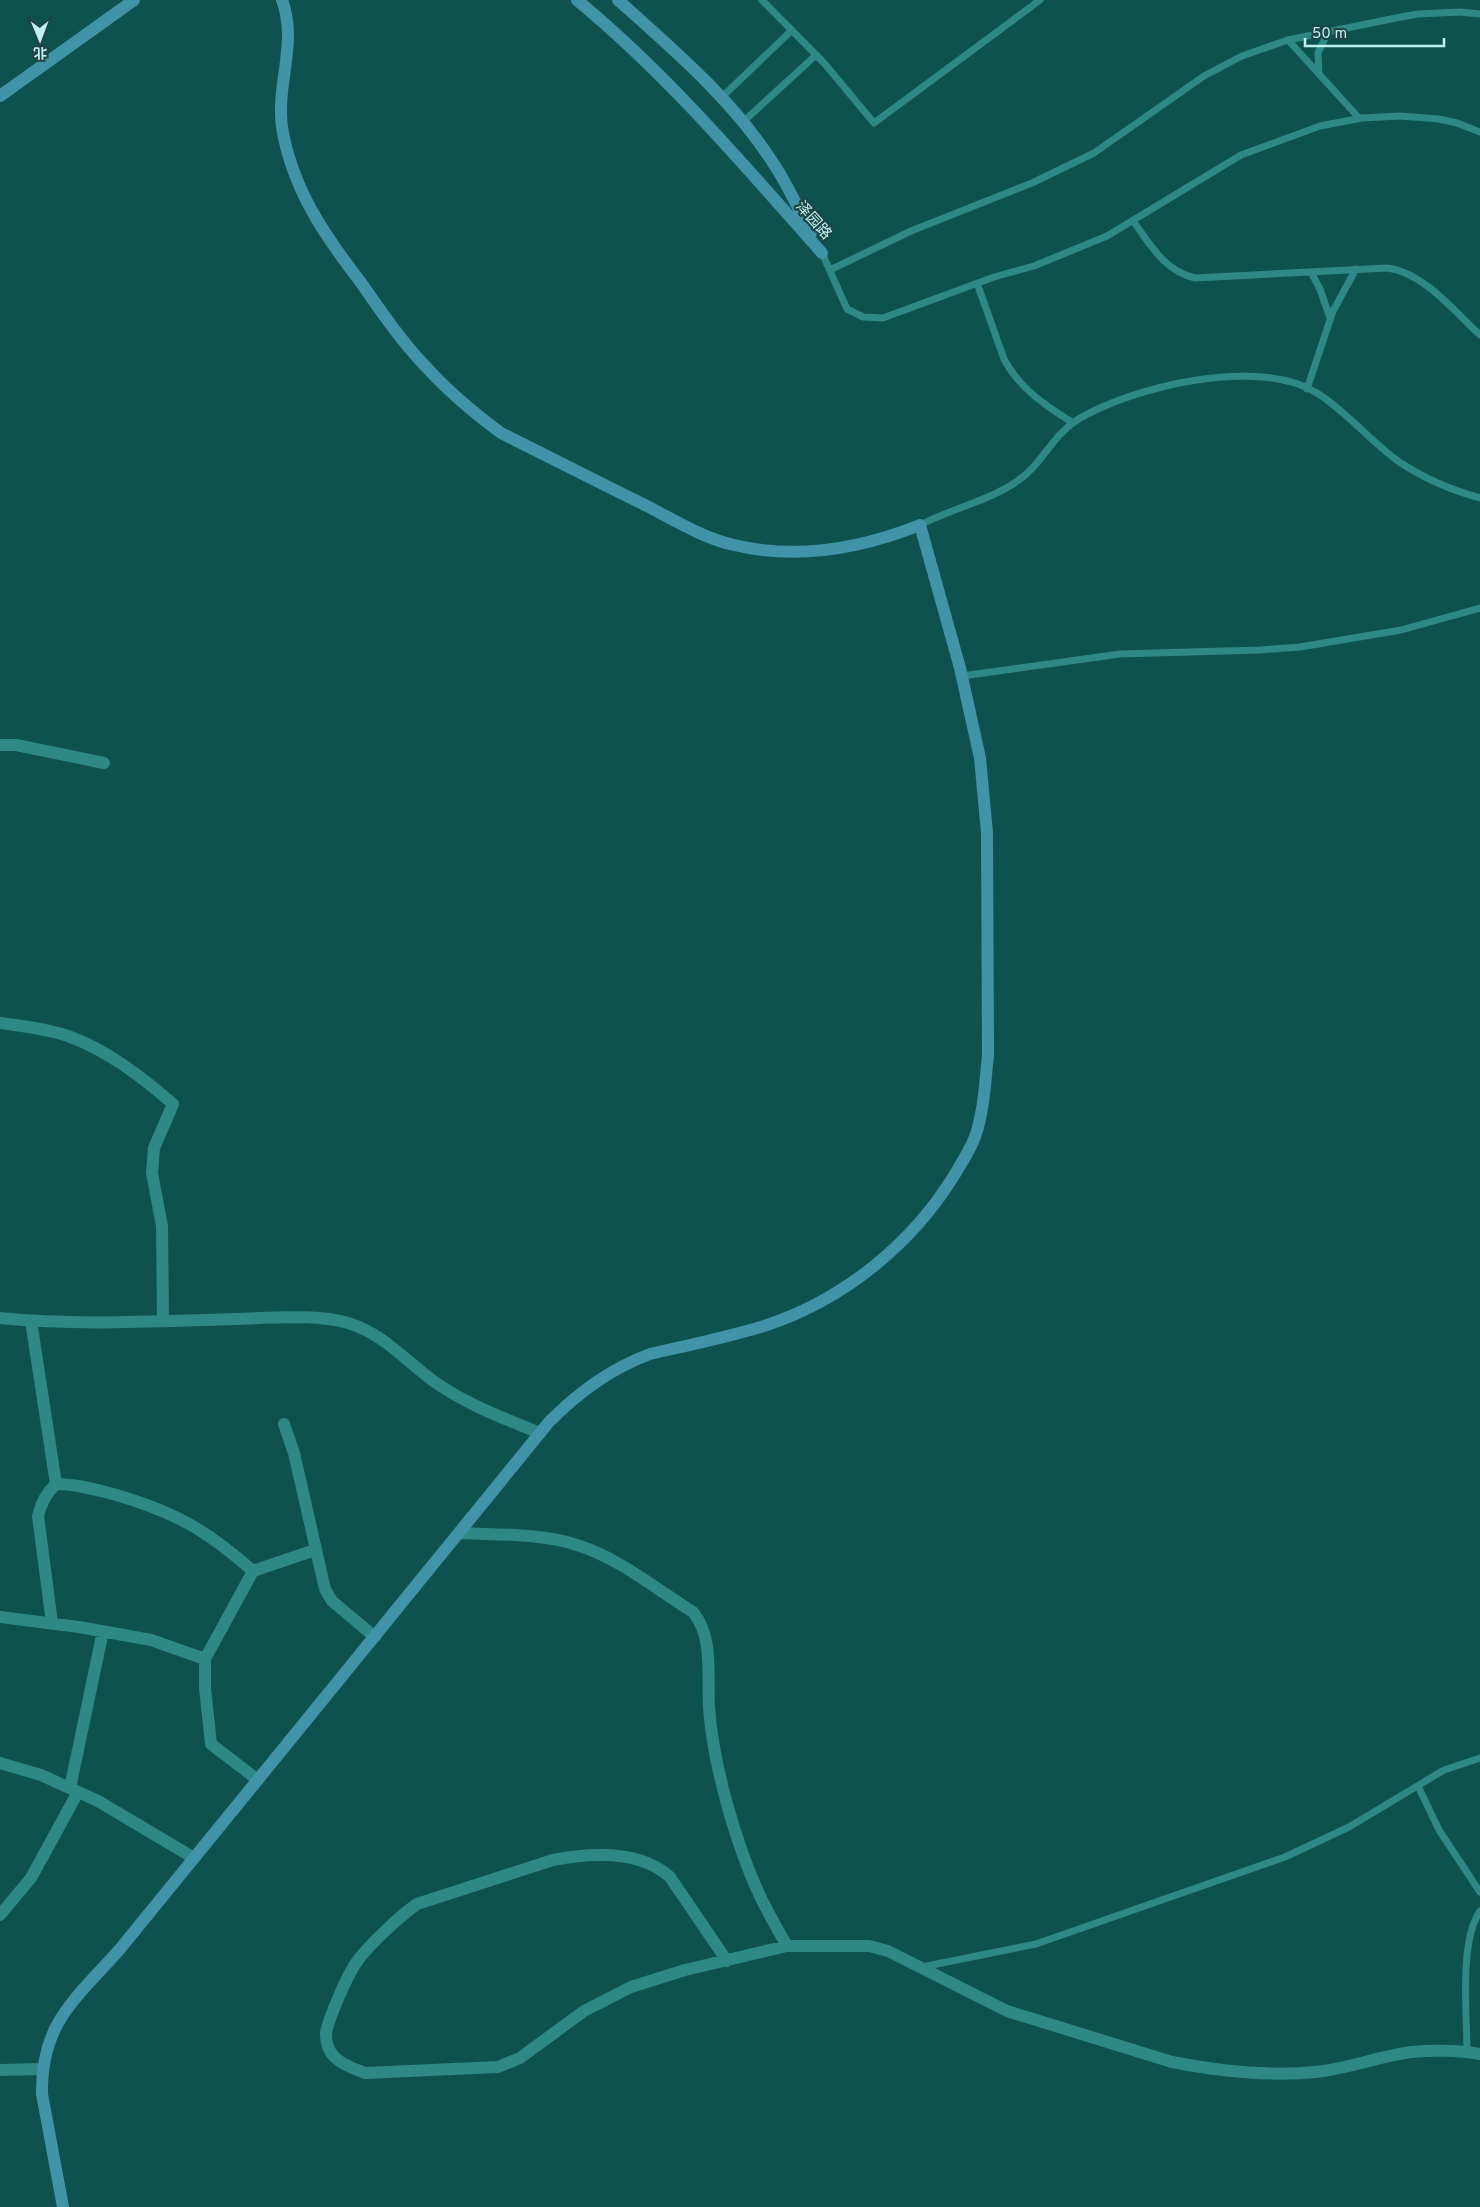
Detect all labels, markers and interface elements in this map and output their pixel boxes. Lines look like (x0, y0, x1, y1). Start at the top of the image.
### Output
north arrow (15, 15, 65, 65)
scale bar (1305, 15, 1444, 47)
text: 50 m (1312, 25, 1347, 44)
text: 北 (33, 43, 47, 60)
street label: 泽园路 (791, 198, 835, 244)

